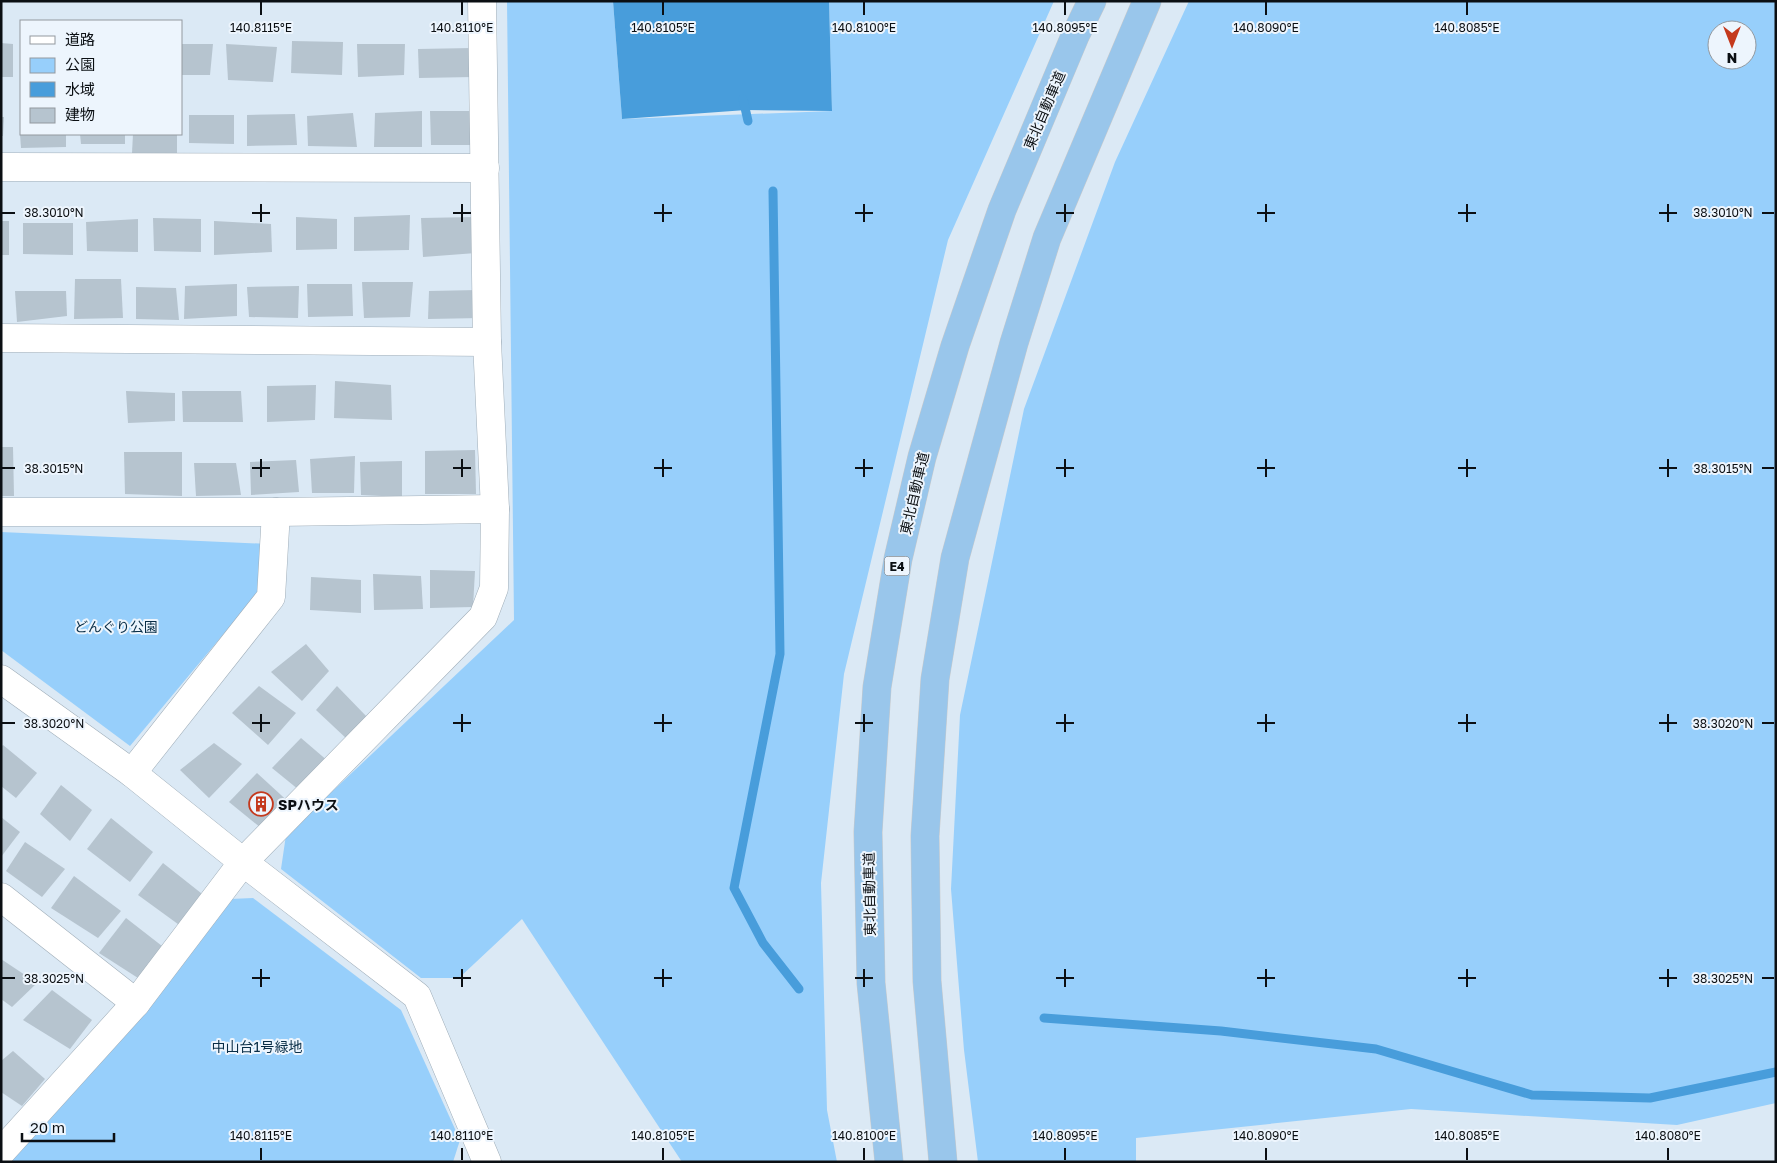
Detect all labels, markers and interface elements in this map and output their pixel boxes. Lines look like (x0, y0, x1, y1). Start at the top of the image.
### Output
legend (20, 20, 182, 135)
text: 140.8115°E (230, 20, 292, 35)
text: 140.8110°E (431, 20, 493, 35)
text: 140.8105°E (631, 20, 695, 35)
text: 140.8100°E (832, 20, 896, 35)
text: 140.8095°E (1032, 20, 1098, 35)
text: 140.8090°E (1233, 20, 1299, 35)
text: 140.8085°E (1434, 20, 1500, 35)
north arrow (1707, 20, 1757, 70)
text: 道路 (65, 30, 95, 48)
text: N (1727, 50, 1737, 67)
text: 公園 (65, 55, 95, 73)
street label: 東北自動車道 (1020, 68, 1068, 152)
text: 水域 (65, 80, 95, 98)
text: 建物 (65, 105, 95, 123)
text: 38.3010°N (24, 205, 84, 220)
text: 38.3010°N (1693, 205, 1753, 220)
street label: 東北自動車道 (896, 450, 932, 536)
text: 38.3015°N (25, 461, 83, 476)
text: 38.3015°N (1694, 461, 1752, 476)
road number: E4 (884, 556, 910, 576)
park label: どんぐり公園 (74, 618, 158, 635)
text: 38.3020°N (24, 716, 84, 731)
text: 38.3020°N (1693, 716, 1753, 731)
building icon: SPハウス (248, 791, 274, 817)
place label: SPハウス (278, 796, 339, 813)
street label: 東北自動車道 (860, 852, 878, 936)
text: 38.3025°N (24, 971, 84, 986)
text: 38.3025°N (1693, 971, 1753, 986)
park label: 中山台1号緑地 (212, 1038, 302, 1055)
scale bar (22, 1110, 115, 1142)
text: 20 m (30, 1118, 65, 1136)
text: 140.8115°E (230, 1128, 292, 1143)
text: 140.8110°E (431, 1128, 493, 1143)
text: 140.8105°E (631, 1128, 695, 1143)
text: 140.8100°E (832, 1128, 896, 1143)
text: 140.8095°E (1032, 1128, 1098, 1143)
text: 140.8090°E (1233, 1128, 1299, 1143)
text: 140.8085°E (1434, 1128, 1500, 1143)
text: 140.8080°E (1635, 1128, 1701, 1143)

